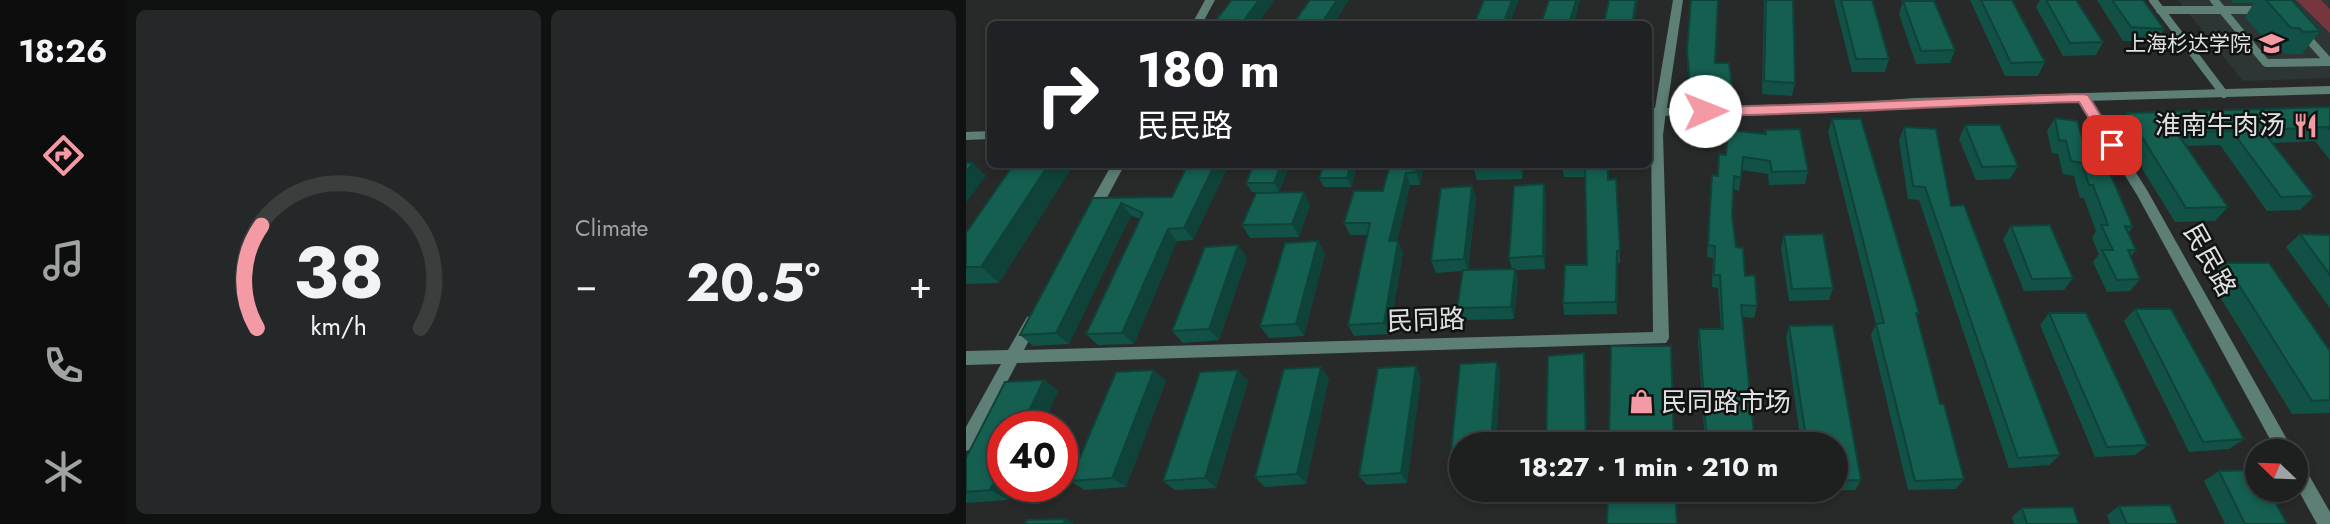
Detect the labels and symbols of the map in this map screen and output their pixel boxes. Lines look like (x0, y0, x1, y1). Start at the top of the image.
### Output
place label: 上海杉达学院 (2125, 29, 2251, 59)
school or university icon: 上海杉达学院 (2257, 30, 2285, 58)
position arrow (1668, 74, 1742, 148)
place label: 淮南牛肉汤 (2155, 106, 2285, 144)
restaurant icon: 淮南牛肉汤 (2291, 111, 2319, 139)
pin (2082, 115, 2142, 175)
street label: 民民路 (2174, 217, 2246, 303)
street label: 民同路 (1386, 300, 1466, 340)
place label: 民同路市场 (1661, 383, 1791, 421)
shop icon: 民同路市场 (1627, 388, 1655, 416)
speed limit sign: 40 (987, 411, 1078, 502)
north arrow (2245, 439, 2308, 502)

